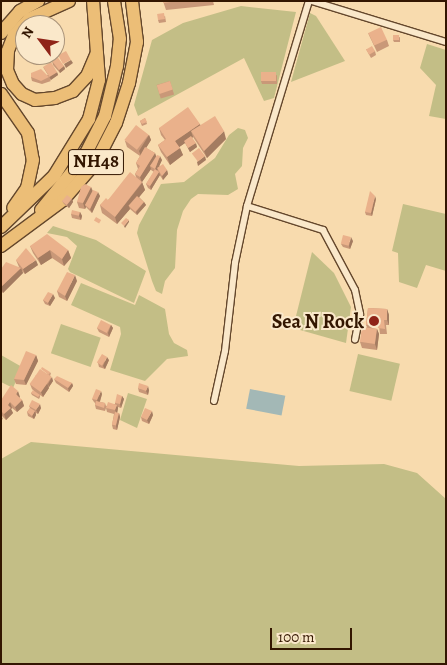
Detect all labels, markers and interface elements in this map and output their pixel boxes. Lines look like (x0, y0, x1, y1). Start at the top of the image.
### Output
north arrow (15, 15, 65, 65)
text: N (17, 23, 38, 42)
road number: NH48 (67, 146, 125, 178)
place label: Sea N Rock (272, 309, 364, 333)
marker: Sea N Rock (368, 315, 380, 327)
scale bar (272, 618, 354, 650)
text: 100 m (278, 627, 315, 647)

